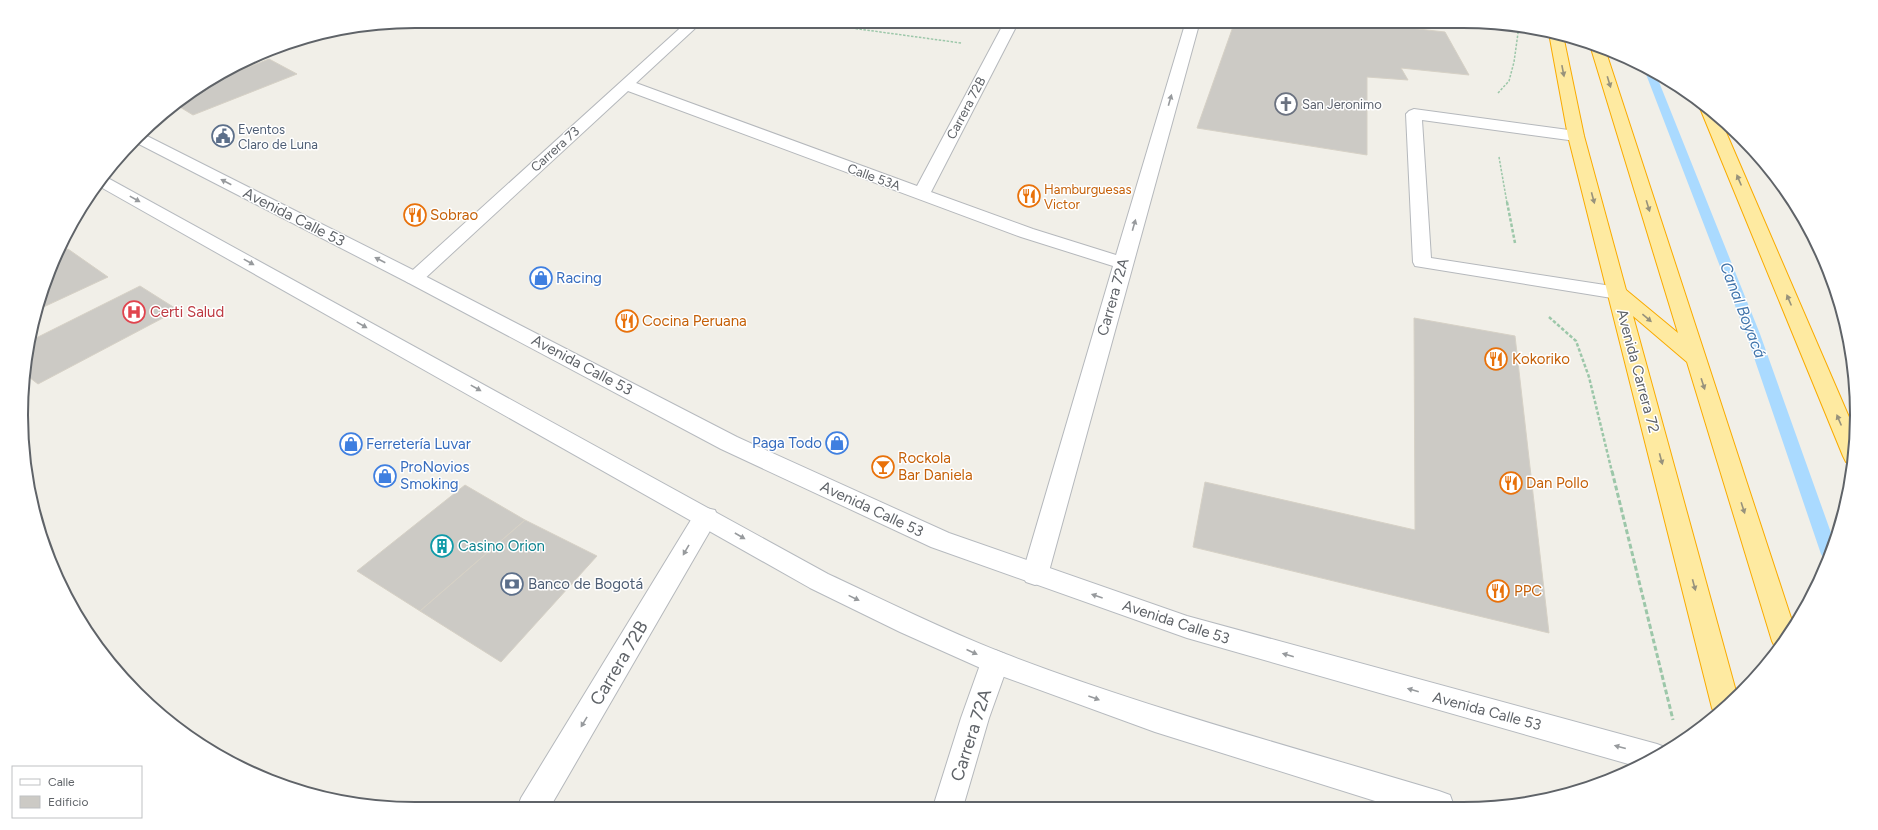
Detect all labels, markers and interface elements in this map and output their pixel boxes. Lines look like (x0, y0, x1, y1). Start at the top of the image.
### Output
one-way arrow (1561, 65, 1567, 77)
street label: Carrera 72B (943, 74, 989, 142)
one-way arrow (1606, 77, 1612, 89)
church icon: San Jeronimo (1273, 91, 1299, 117)
one-way arrow (1167, 94, 1173, 106)
place label: San Jeronimo (1302, 97, 1382, 112)
place label: Eventos Claro de Luna (238, 122, 318, 152)
public building icon: Eventos Claro de Luna (210, 123, 236, 149)
street label: Carrera 73 (528, 123, 582, 175)
street label: Calle 53A (845, 160, 903, 194)
one-way arrow (1736, 174, 1742, 185)
one-way arrow (221, 179, 232, 185)
place label: Hamburguesas Victor (1044, 182, 1131, 212)
restaurant icon: Hamburguesas Victor (1016, 183, 1042, 209)
street label: Avenida Calle 53 (240, 184, 348, 250)
one-way arrow (1590, 191, 1596, 204)
one-way arrow (129, 195, 141, 202)
one-way arrow (1645, 201, 1651, 213)
restaurant icon: Sobrao (402, 202, 428, 228)
place label: Sobrao (430, 206, 478, 224)
one-way arrow (1131, 219, 1137, 231)
street label: Carrera 72A (1093, 256, 1133, 338)
one-way arrow (374, 257, 385, 264)
one-way arrow (243, 259, 255, 265)
water label: Canal Boyacá (1716, 259, 1770, 361)
shop icon: Racing (528, 265, 554, 291)
place label: Racing (556, 269, 602, 287)
one-way arrow (1786, 294, 1792, 305)
hospital icon: Certi Salud (121, 299, 147, 325)
place label: Certi Salud (150, 303, 224, 321)
street label: Avenida Carrera 72 (1613, 307, 1663, 435)
restaurant icon: Cocina Peruana (614, 308, 640, 334)
place label: Cocina Peruana (642, 312, 747, 330)
one-way arrow (1642, 314, 1653, 323)
one-way arrow (357, 322, 368, 329)
street label: Avenida Calle 53 (529, 331, 635, 399)
restaurant icon: Kokoriko (1483, 346, 1509, 372)
place label: Kokoriko (1512, 350, 1570, 368)
one-way arrow (1701, 378, 1707, 390)
one-way arrow (470, 385, 482, 392)
one-way arrow (1836, 414, 1842, 425)
shop icon: Paga Todo (824, 430, 850, 456)
shop icon: Ferretería Luvar (338, 431, 364, 457)
place label: Paga Todo (752, 434, 822, 452)
place label: Ferretería Luvar (366, 435, 471, 453)
place label: Rockola Bar Daniela (898, 449, 973, 484)
one-way arrow (1658, 453, 1664, 465)
bar icon: Rockola Bar Daniela (870, 454, 896, 480)
place label: ProNovios Smoking (400, 458, 469, 493)
shop icon: ProNovios Smoking (372, 463, 398, 489)
restaurant icon: Dan Pollo (1498, 470, 1524, 496)
place label: Dan Pollo (1526, 474, 1589, 492)
street label: Avenida Calle 53 (818, 477, 926, 541)
one-way arrow (1740, 502, 1746, 514)
one-way arrow (734, 532, 746, 539)
building icon: Casino Orion (429, 533, 455, 559)
place label: Casino Orion (458, 537, 545, 555)
one-way arrow (683, 544, 690, 556)
bank icon: Banco de Bogotá (499, 571, 525, 597)
place label: Banco de Bogotá (528, 575, 643, 593)
restaurant icon: PPC (1485, 578, 1511, 604)
one-way arrow (1691, 579, 1697, 591)
place label: PPC (1514, 582, 1542, 600)
one-way arrow (1091, 593, 1103, 599)
one-way arrow (849, 595, 860, 601)
street label: Avenida Calle 53 (1120, 596, 1232, 648)
street label: Carrera 72B (585, 617, 653, 709)
one-way arrow (967, 649, 978, 655)
one-way arrow (1282, 652, 1294, 658)
street label: Carrera 72A (946, 686, 996, 784)
one-way arrow (1407, 687, 1420, 693)
street label: Avenida Calle 53 (1431, 688, 1543, 734)
one-way arrow (1089, 695, 1101, 701)
one-way arrow (580, 716, 587, 728)
one-way arrow (1613, 744, 1625, 750)
legend (12, 766, 142, 818)
text: Calle (48, 775, 75, 789)
text: Edificio (48, 795, 88, 809)

